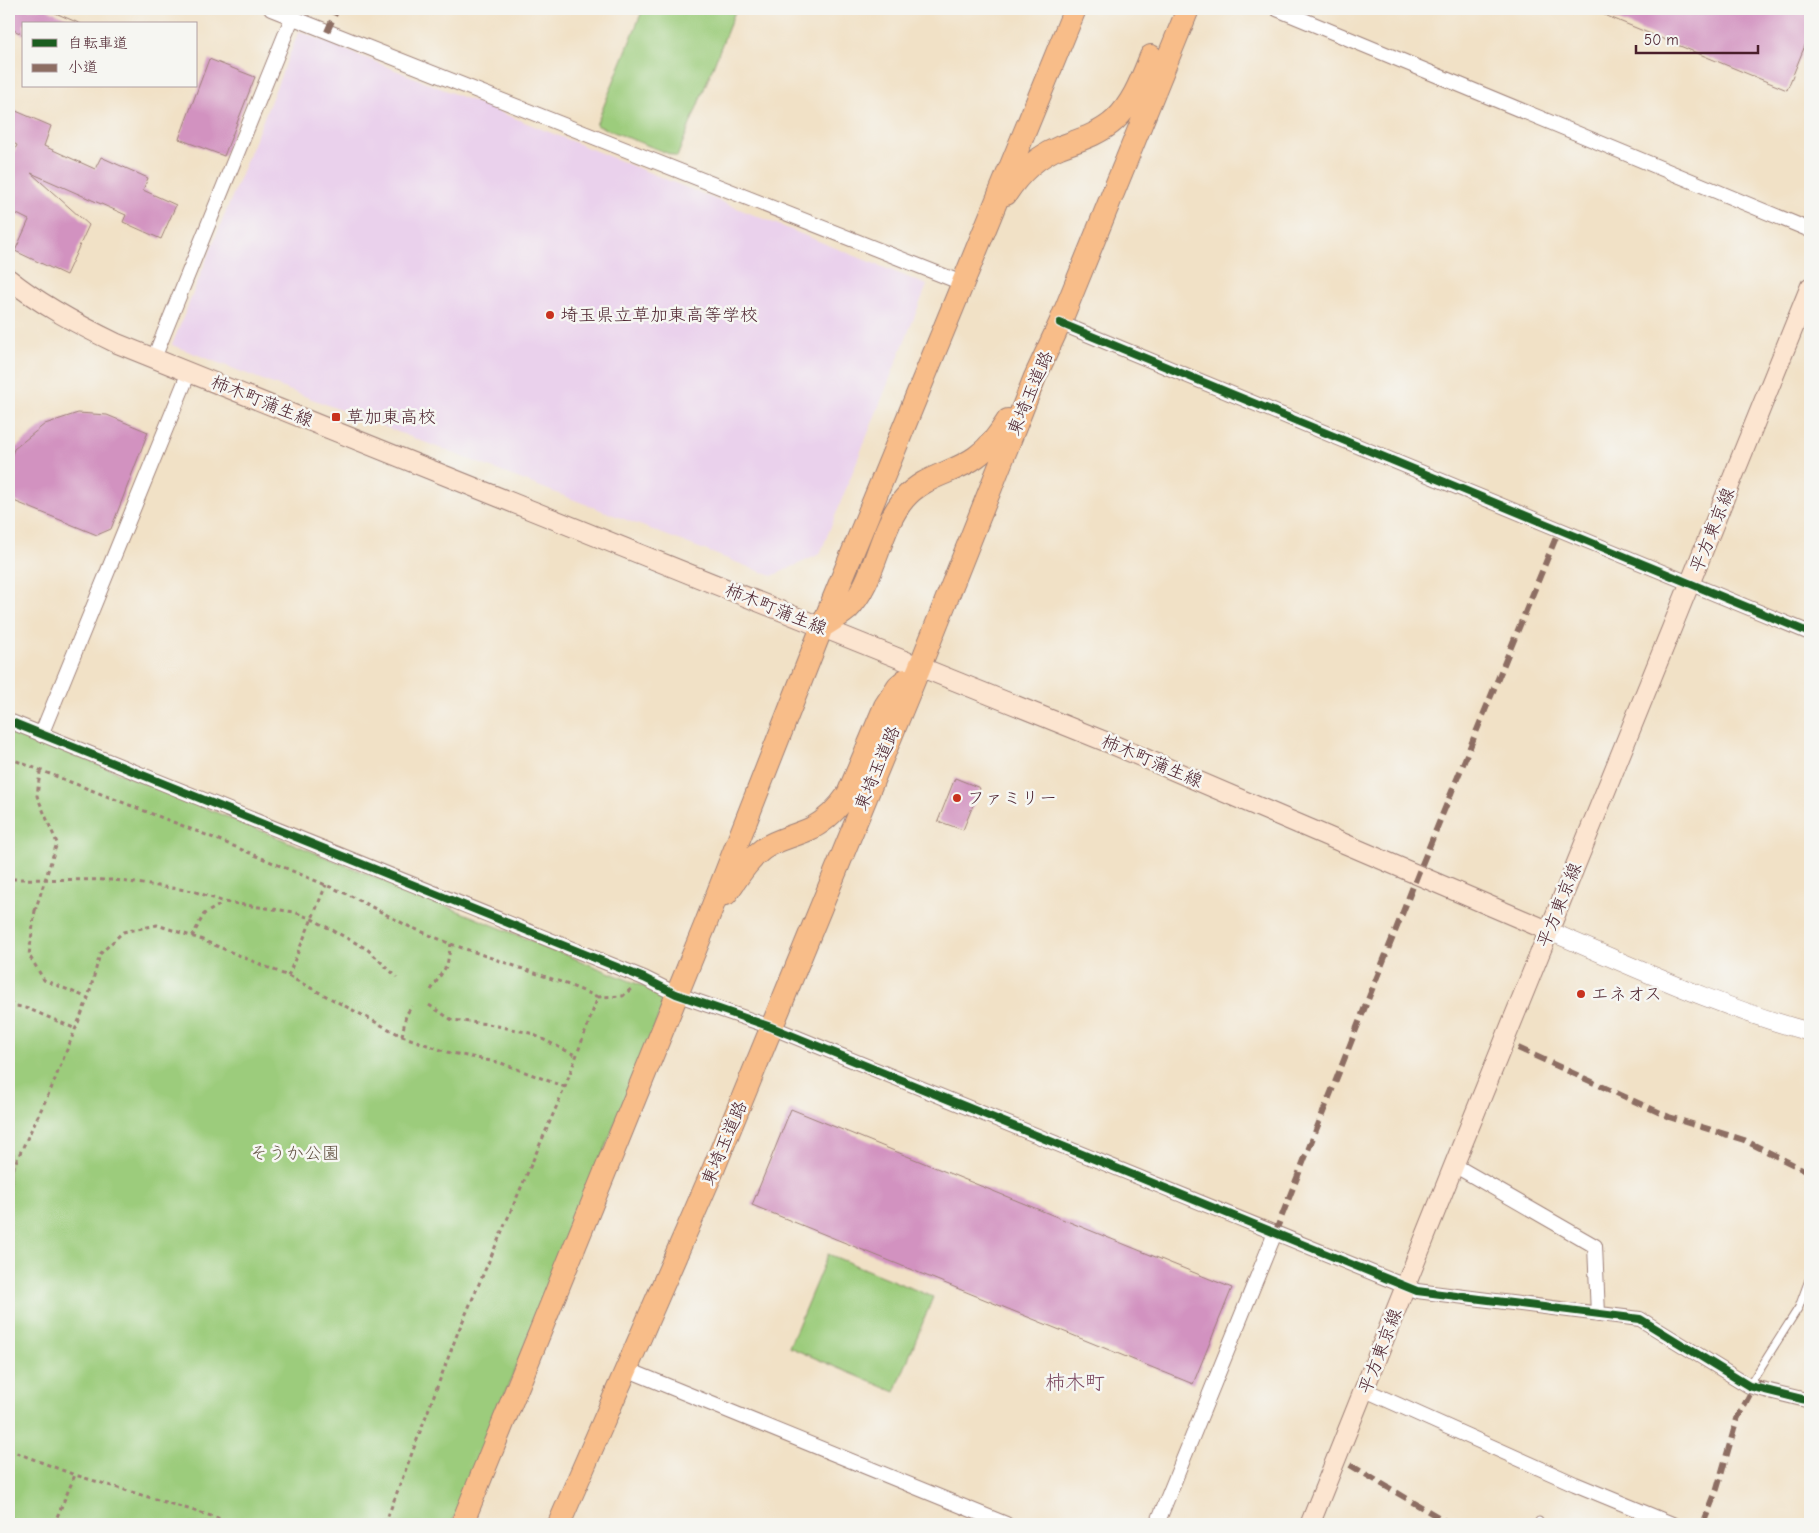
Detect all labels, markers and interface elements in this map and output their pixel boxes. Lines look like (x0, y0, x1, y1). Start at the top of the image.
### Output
legend (22, 22, 198, 88)
scale bar (1636, 22, 1759, 54)
text: 50 m (1644, 31, 1679, 49)
text: 自転車道 (68, 34, 128, 52)
text: 小道 (68, 58, 98, 76)
place label: 埼玉県立草加東高等学校 (560, 305, 758, 326)
marker: 埼玉県立草加東高等学校 (544, 309, 556, 321)
street label: 東埼玉道路 (1003, 348, 1058, 439)
street label: 柿木町蒲生線 (208, 371, 316, 431)
place label: 草加東高校 (346, 407, 436, 428)
marker: 草加東高校 (330, 411, 342, 423)
street label: 平方東京線 (1686, 485, 1739, 576)
street label: 柿木町蒲生線 (722, 579, 830, 639)
street label: 東埼玉道路 (850, 723, 905, 814)
street label: 柿木町蒲生線 (1098, 731, 1206, 792)
place label: ファミリー (967, 788, 1057, 809)
marker: ファミリー (951, 792, 963, 804)
street label: 平方東京線 (1533, 860, 1586, 951)
place label: エネオス (1591, 984, 1662, 1005)
marker: エネオス (1575, 988, 1587, 1000)
street label: 東埼玉道路 (697, 1098, 752, 1189)
park label: そうか公園 (250, 1143, 340, 1164)
street label: 平方東京線 (1355, 1305, 1406, 1397)
district label: 柿木町 (1045, 1371, 1105, 1394)

